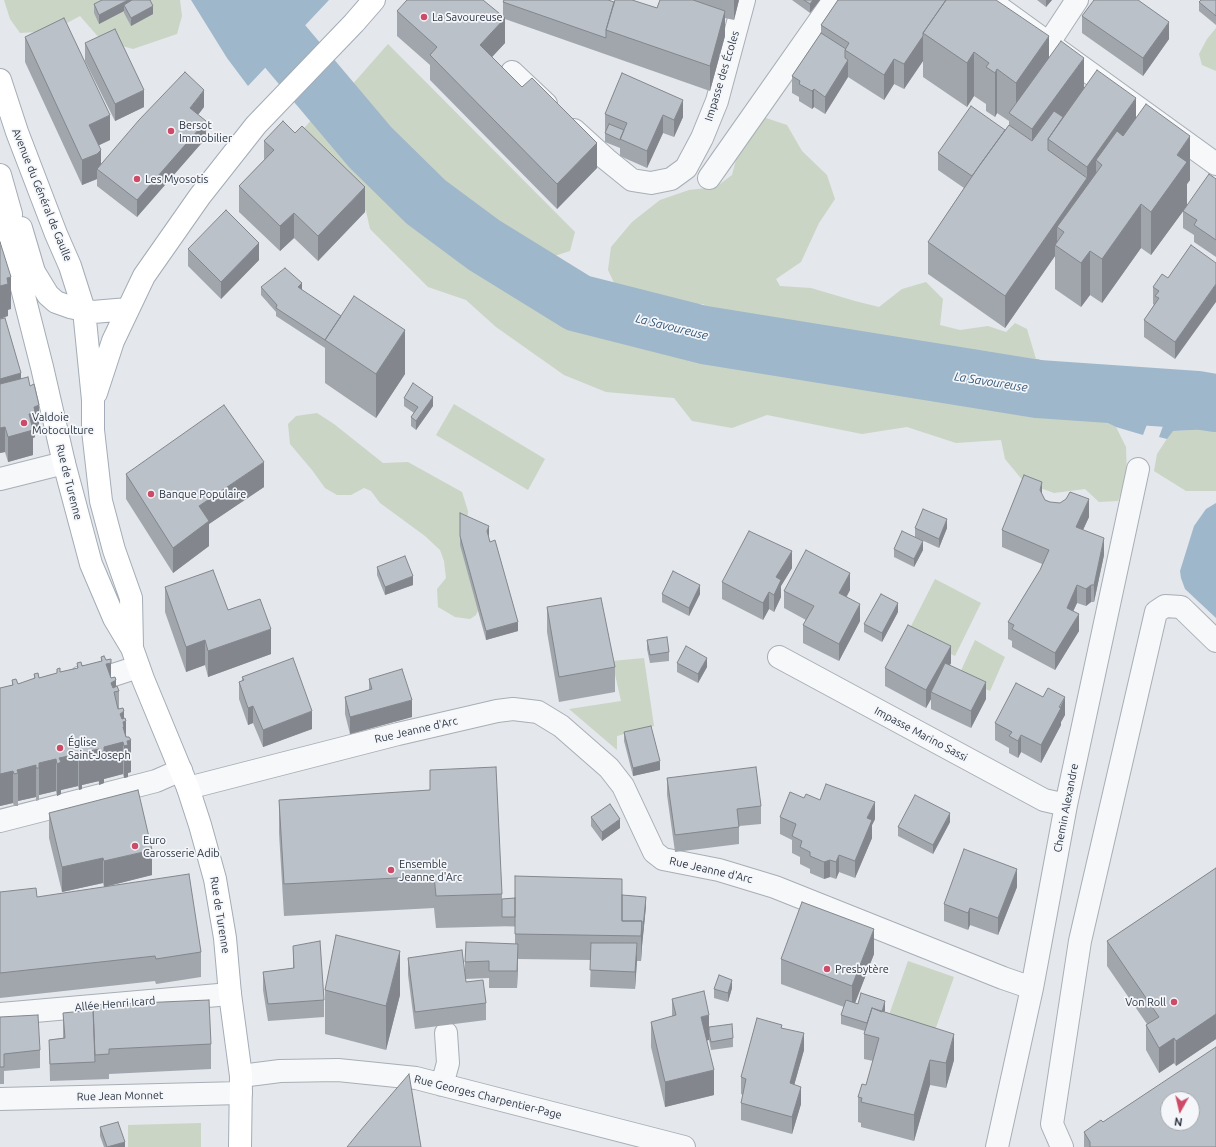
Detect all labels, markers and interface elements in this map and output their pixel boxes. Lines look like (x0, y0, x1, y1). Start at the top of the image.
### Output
place label: La Savoureuse (432, 10, 503, 24)
marker: La Savoureuse (419, 12, 429, 22)
street label: Impasse des Écoles (702, 29, 742, 123)
place label: Bersot Immobilier (179, 118, 232, 144)
marker: Bersot Immobilier (166, 126, 176, 136)
street label: Avenue du Général de Gaulle (9, 127, 75, 263)
place label: Les Myosotis (145, 172, 208, 186)
marker: Les Myosotis (132, 174, 142, 184)
water label: La Savoureuse (634, 311, 710, 343)
water label: La Savoureuse (953, 369, 1029, 395)
place label: Valdoie Motoculture (32, 410, 94, 436)
marker: Valdoie Motoculture (19, 418, 29, 428)
street label: Rue de Turenne (53, 443, 85, 521)
place label: Banque Populaire (159, 487, 246, 501)
marker: Banque Populaire (146, 489, 156, 499)
street label: Impasse Marino Sassi (872, 704, 970, 764)
street label: Rue Jeanne d'Arc (373, 714, 459, 746)
place label: Église Saint-Joseph (68, 735, 131, 761)
marker: Église Saint-Joseph (55, 743, 65, 753)
street label: Chemin Alexandre (1051, 762, 1081, 854)
place label: Euro Carosserie Adib (143, 833, 220, 859)
marker: Euro Carosserie Adib (130, 841, 140, 851)
street label: Rue Jeanne d'Arc (668, 854, 754, 886)
place label: Ensemble Jeanne d'Arc (399, 857, 462, 883)
marker: Ensemble Jeanne d'Arc (386, 865, 396, 875)
street label: Rue de Turenne (207, 876, 233, 954)
place label: Presbytère (835, 962, 889, 976)
marker: Presbytère (822, 964, 832, 974)
street label: Allée Henri Icard (74, 994, 156, 1014)
place label: Von Roll (1125, 995, 1166, 1009)
marker: Von Roll (1169, 997, 1179, 1007)
street label: Rue Georges Charpentier-Page (413, 1072, 563, 1122)
street label: Rue Jean Monnet (77, 1089, 163, 1103)
north arrow (1160, 1091, 1200, 1131)
text: N (1174, 1115, 1183, 1128)

